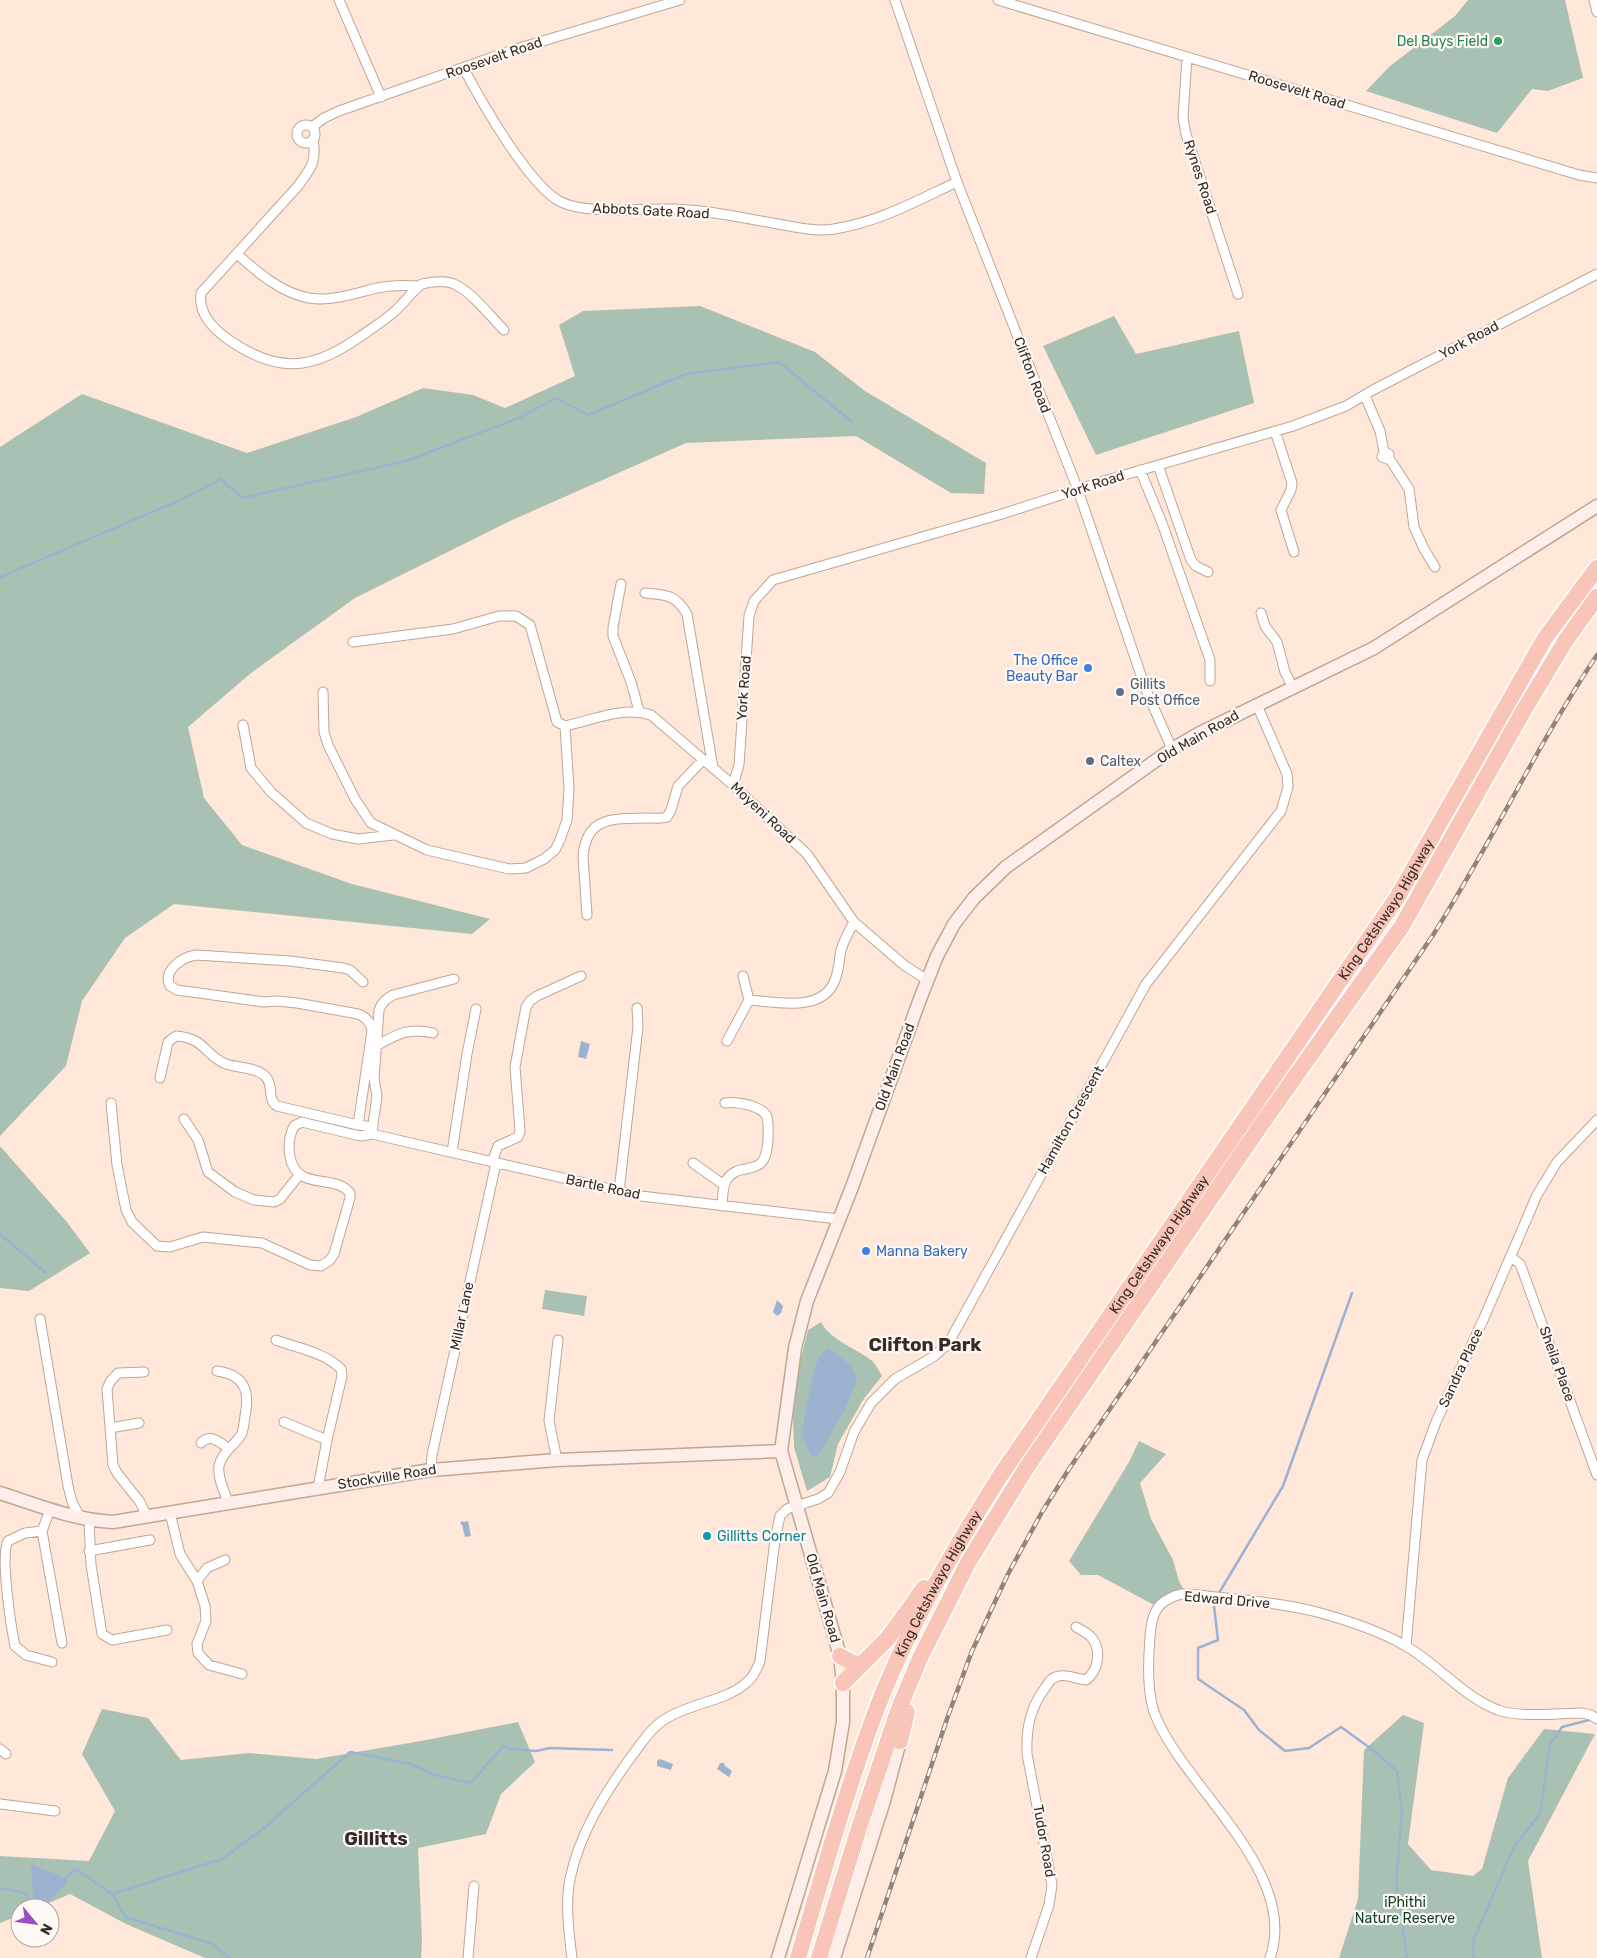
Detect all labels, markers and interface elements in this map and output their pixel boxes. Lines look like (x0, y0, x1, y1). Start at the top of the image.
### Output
place label: Del Buys Field (1397, 33, 1488, 50)
street label: Roosevelt Road (444, 34, 544, 82)
marker: Del Buys Field (1492, 35, 1504, 47)
street label: Roosevelt Road (1246, 67, 1348, 113)
street label: Rynes Road (1180, 138, 1220, 216)
street label: Abbots Gate Road (592, 199, 710, 223)
street label: York Road (1436, 317, 1502, 363)
street label: Clifton Road (1010, 335, 1054, 415)
street label: York Road (1059, 467, 1127, 503)
place label: The Office Beauty Bar (1006, 652, 1079, 685)
street label: York Road (733, 655, 755, 721)
marker: The Office Beauty Bar (1082, 662, 1094, 674)
place label: Gillits Post Office (1130, 676, 1200, 709)
marker: Gillits Post Office (1114, 686, 1126, 698)
street label: Old Main Road (1154, 707, 1242, 767)
place label: Caltex (1100, 753, 1142, 770)
marker: Caltex (1084, 755, 1096, 767)
street label: Moyeni Road (727, 779, 799, 847)
street label: King Cetshwayo Highway (1334, 835, 1437, 983)
street label: Old Main Road (871, 1021, 919, 1113)
street label: Hamilton Crescent (1034, 1062, 1108, 1177)
street label: Bartle Road (564, 1171, 642, 1203)
street label: King Cetshwayo Highway (1105, 1172, 1212, 1317)
place label: Manna Bakery (876, 1243, 968, 1260)
marker: Manna Bakery (860, 1245, 872, 1257)
street label: Millar Lane (446, 1280, 478, 1352)
street label: Sheila Place (1536, 1324, 1579, 1404)
street label: Sandra Place (1435, 1326, 1487, 1410)
district label: Clifton Park (869, 1333, 981, 1356)
street label: Stockville Road (336, 1461, 438, 1493)
street label: King Cetshwayo Highway (891, 1507, 985, 1660)
place label: Gillitts Corner (717, 1528, 807, 1545)
marker: Gillitts Corner (701, 1530, 713, 1542)
street label: Old Main Road (802, 1551, 844, 1645)
street label: Edward Drive (1183, 1588, 1271, 1612)
street label: Tudor Road (1029, 1803, 1059, 1879)
district label: Gillitts (344, 1827, 408, 1850)
park label: iPhithi Nature Reserve (1355, 1894, 1455, 1927)
north arrow (10, 1898, 60, 1948)
text: N (36, 1921, 56, 1938)

